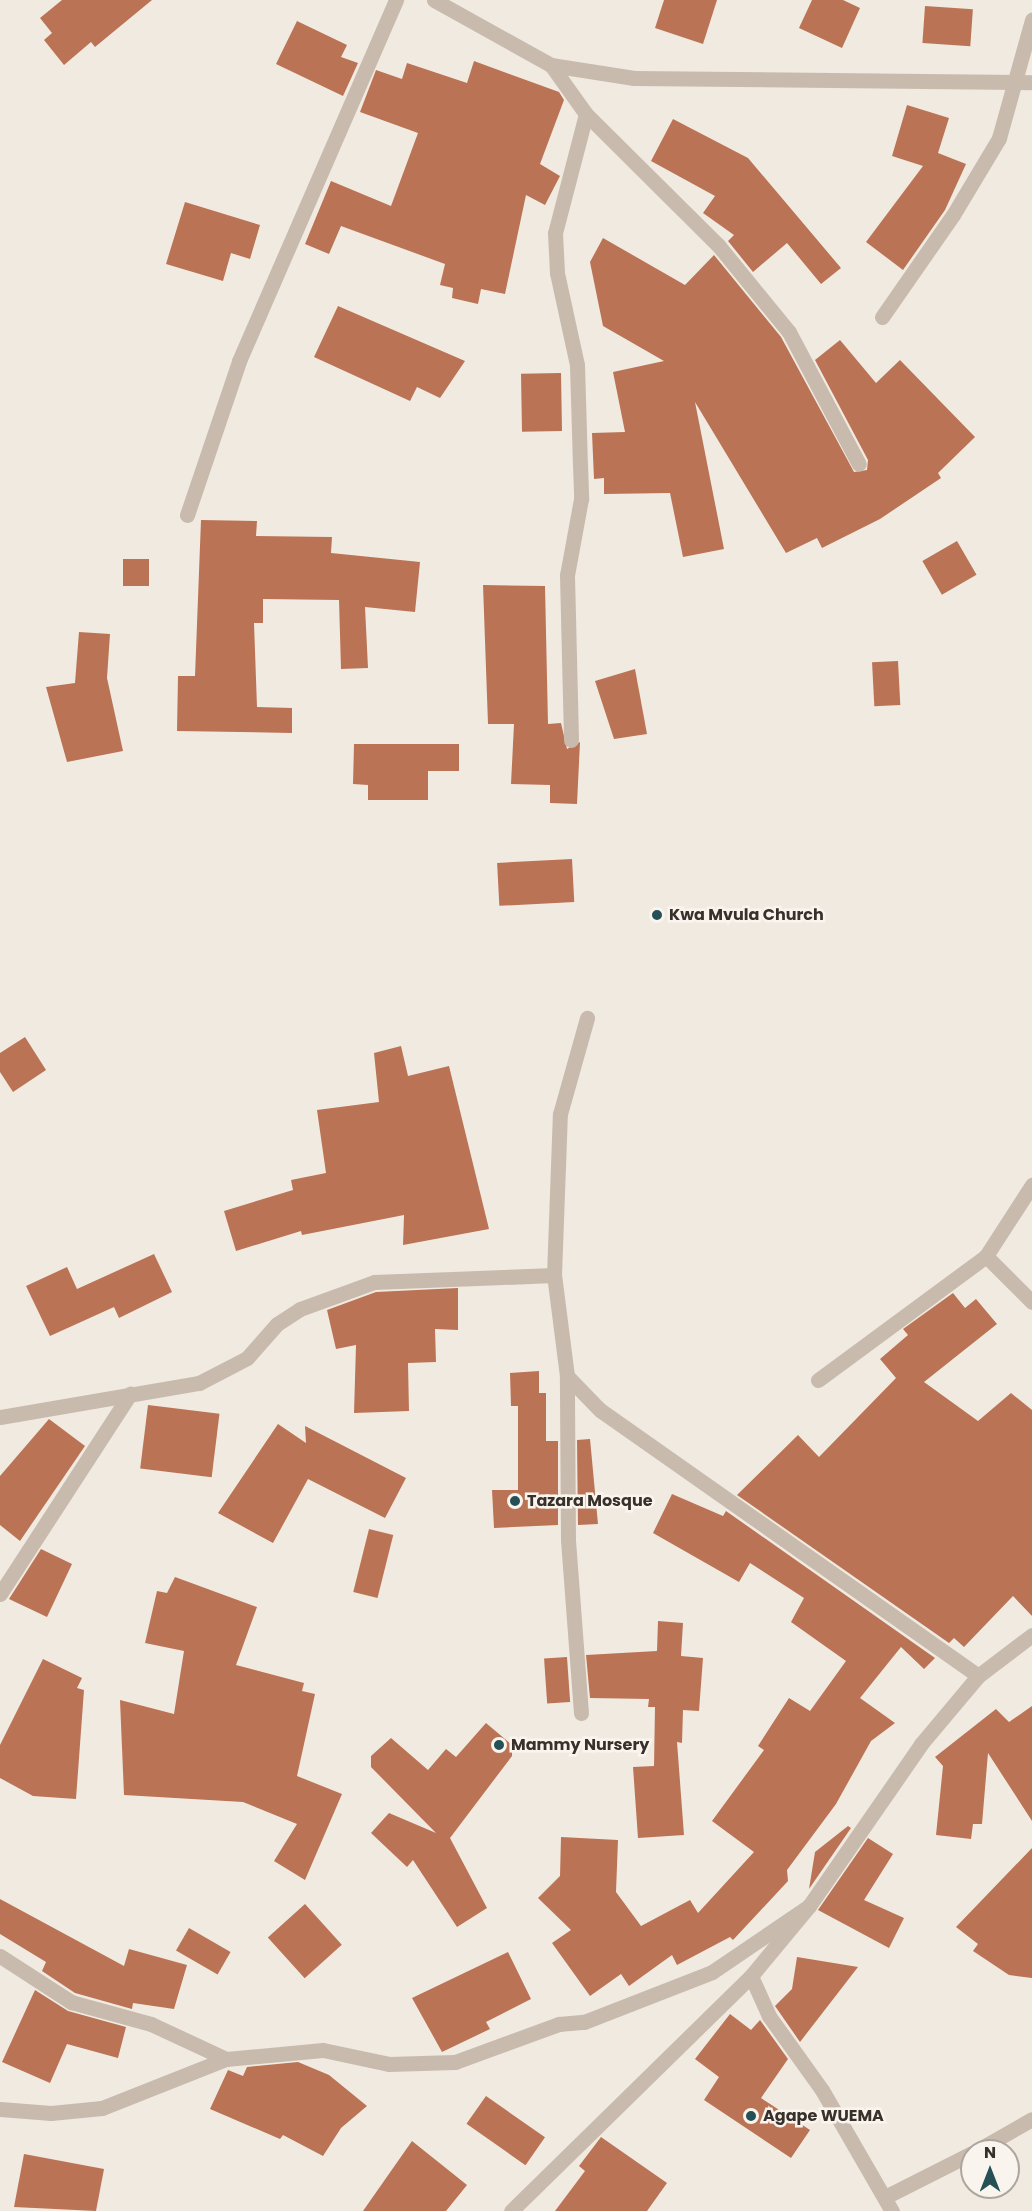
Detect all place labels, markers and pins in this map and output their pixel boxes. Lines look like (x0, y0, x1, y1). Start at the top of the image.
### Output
place label: Kwa Mvula Church (669, 905, 824, 925)
marker: Kwa Mvula Church (650, 908, 664, 922)
place label: Tazara Mosque (527, 1491, 653, 1511)
marker: Tazara Mosque (508, 1494, 522, 1508)
place label: Mammy Nursery (511, 1735, 649, 1755)
marker: Mammy Nursery (492, 1738, 506, 1752)
place label: Agape WUEMA (763, 2106, 884, 2126)
marker: Agape WUEMA (744, 2109, 758, 2123)

